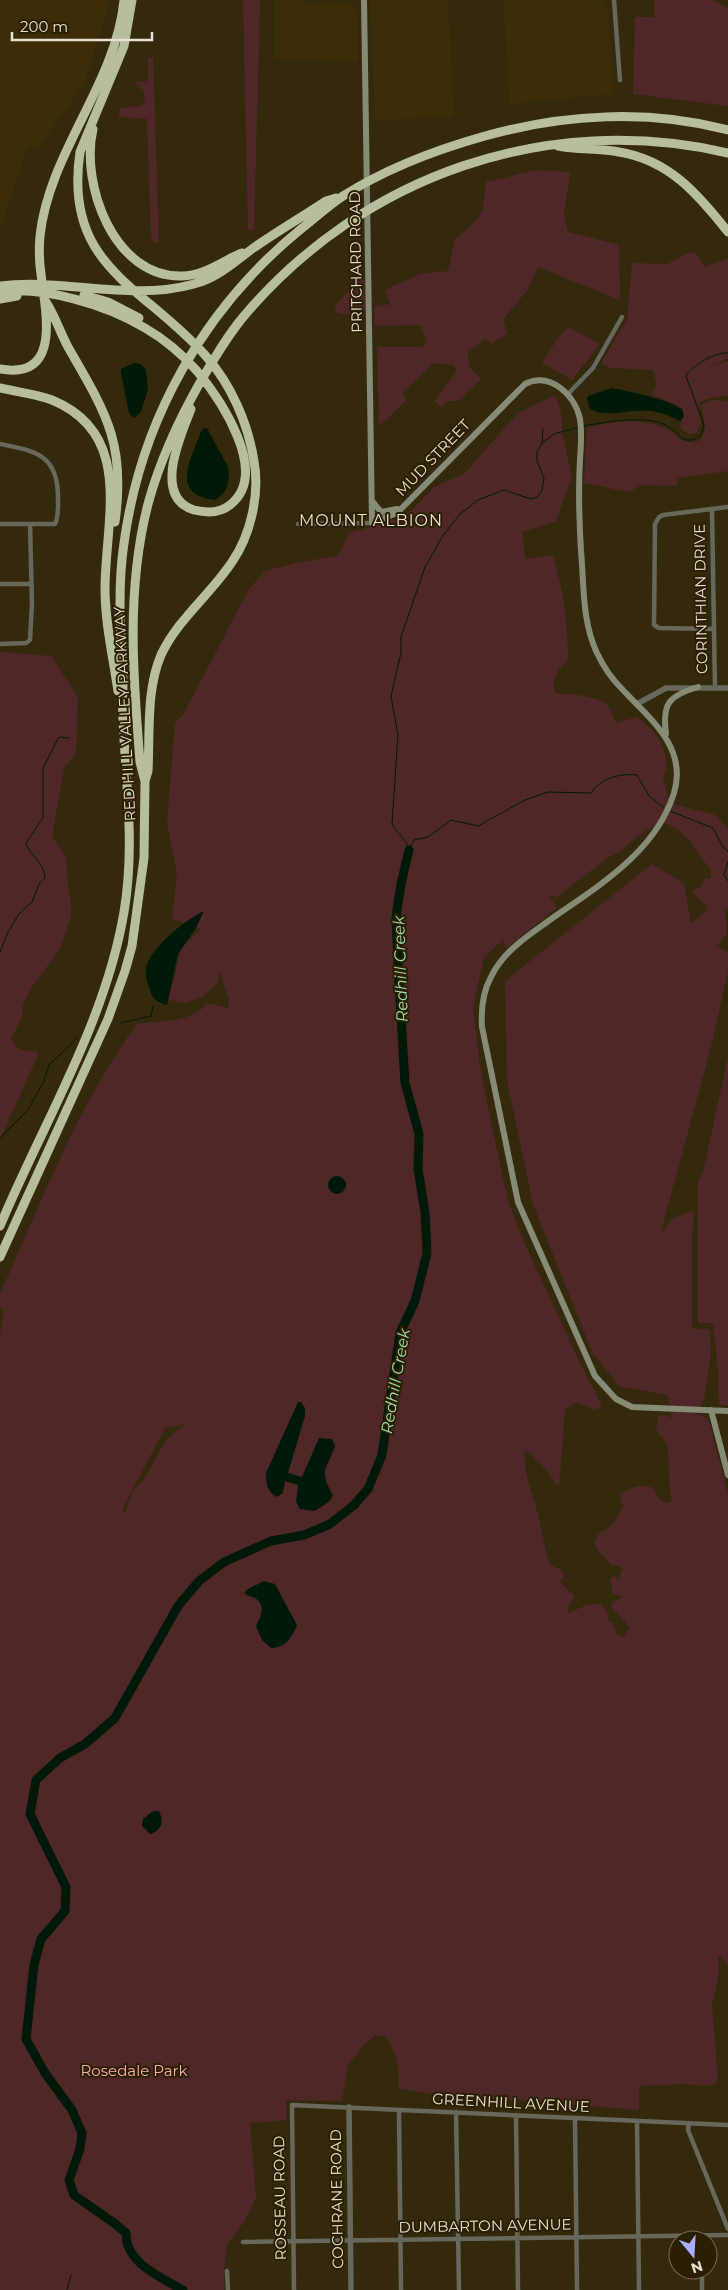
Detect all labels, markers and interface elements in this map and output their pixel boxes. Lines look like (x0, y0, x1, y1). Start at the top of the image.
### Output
scale bar (12, 10, 152, 42)
text: 200 m (20, 17, 68, 36)
street label: PRITCHARD ROAD (345, 191, 366, 333)
street label: MUD STREET (391, 415, 474, 500)
district label: MOUNT ALBION (299, 511, 443, 530)
street label: CORINTHIAN DRIVE (690, 524, 711, 674)
street label: RED HILL VALLEY PARKWAY (109, 606, 140, 822)
water label: Redhill Creek (389, 914, 412, 1023)
water label: Redhill Creek (377, 1326, 414, 1435)
park label: Rosedale Park (81, 2061, 187, 2080)
street label: GREENHILL AVENUE (432, 2089, 590, 2116)
street label: COCHRANE ROAD (326, 2129, 347, 2269)
street label: ROSSEAU ROAD (269, 2136, 290, 2261)
street label: DUMBARTON AVENUE (398, 2214, 572, 2237)
north arrow (668, 2230, 718, 2280)
text: N (689, 2257, 705, 2278)

